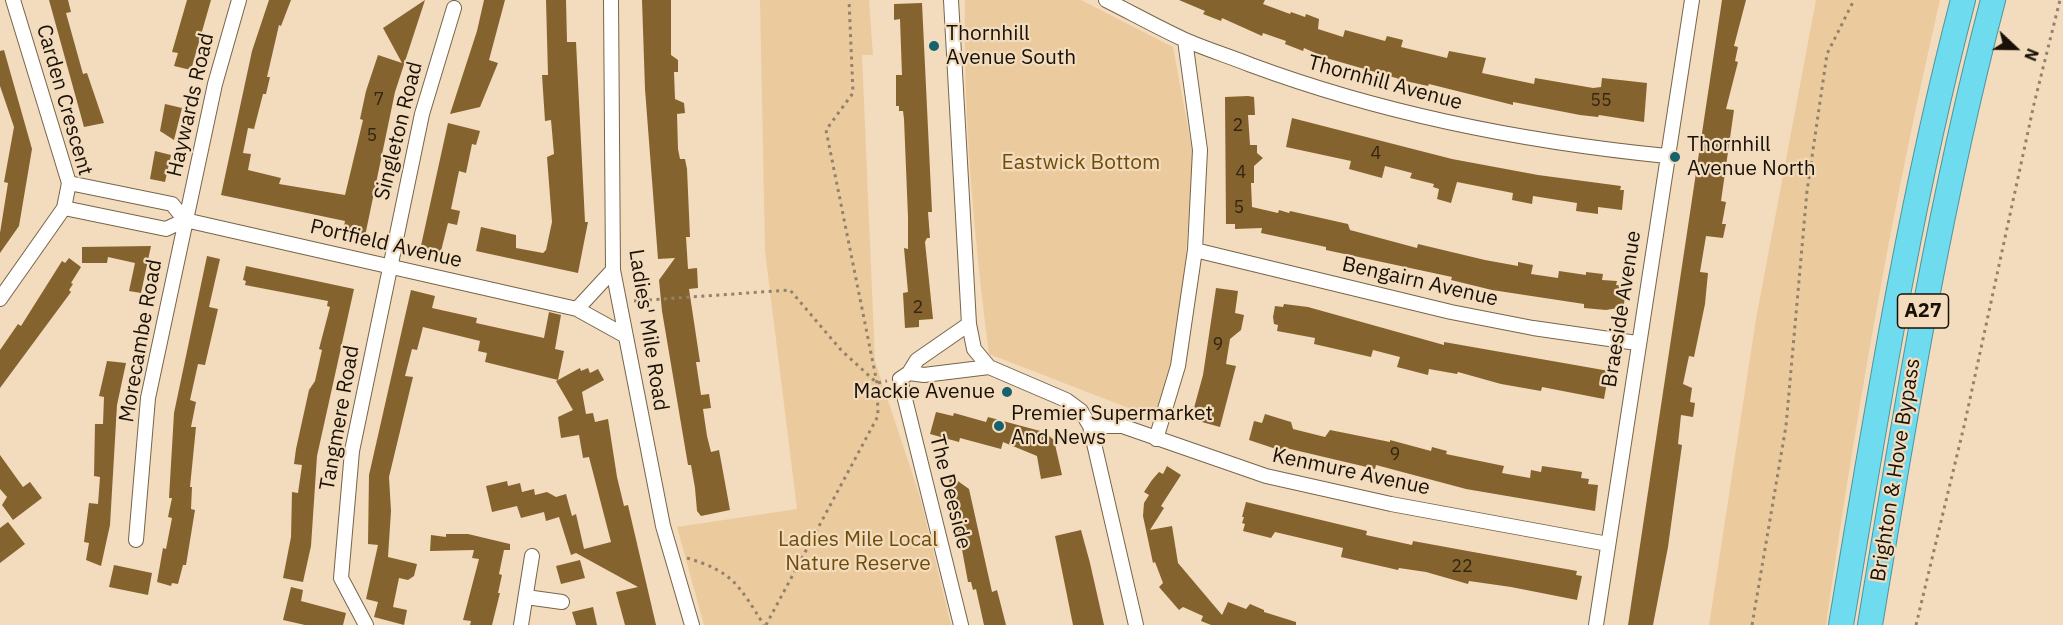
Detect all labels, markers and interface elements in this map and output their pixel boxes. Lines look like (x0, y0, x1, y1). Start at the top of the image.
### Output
north arrow (1985, 18, 2045, 78)
place label: Thornhill Avenue South (946, 21, 1076, 71)
street label: Carden Crescent (30, 22, 98, 178)
street label: Haywards Road (162, 31, 220, 179)
marker: Thornhill Avenue South (927, 39, 941, 53)
text: N (2020, 46, 2043, 64)
street label: Thornhill Avenue (1305, 50, 1465, 116)
street label: Singleton Road (370, 59, 428, 203)
house number: 7 (374, 89, 384, 111)
house number: 55 (1590, 90, 1612, 112)
house number: 2 (1233, 115, 1243, 137)
house number: 5 (367, 125, 377, 147)
place label: Thornhill Avenue North (1687, 132, 1816, 182)
house number: 4 (1371, 143, 1381, 165)
park label: Eastwick Bottom (1002, 150, 1160, 176)
marker: Thornhill Avenue North (1668, 150, 1682, 164)
house number: 4 (1236, 162, 1246, 184)
house number: 5 (1234, 197, 1244, 219)
street label: Portfield Avenue (307, 214, 465, 274)
street label: Braeside Avenue (1597, 229, 1647, 389)
street label: Ladies' Mile Road (623, 247, 673, 413)
street label: Bengairn Avenue (1340, 252, 1500, 312)
street label: Morecambe Road (114, 258, 168, 424)
road number: A27 (1898, 294, 1948, 328)
house number: 2 (913, 297, 923, 319)
house number: 9 (1213, 334, 1223, 356)
street label: Tangmere Road (315, 343, 365, 493)
street label: Brighton & Hove Bypass (1866, 356, 1926, 584)
place label: Mackie Avenue (853, 379, 995, 405)
marker: Mackie Avenue (1000, 385, 1014, 399)
place label: Premier Supermarket And News (1011, 401, 1213, 451)
marker: Premier Supermarket And News (992, 419, 1006, 433)
street label: The Deeside (924, 432, 976, 552)
street label: Kenmure Avenue (1270, 443, 1432, 501)
house number: 9 (1390, 444, 1400, 466)
park label: Ladies Mile Local Nature Reserve (778, 527, 938, 577)
house number: 22 (1451, 556, 1473, 578)

